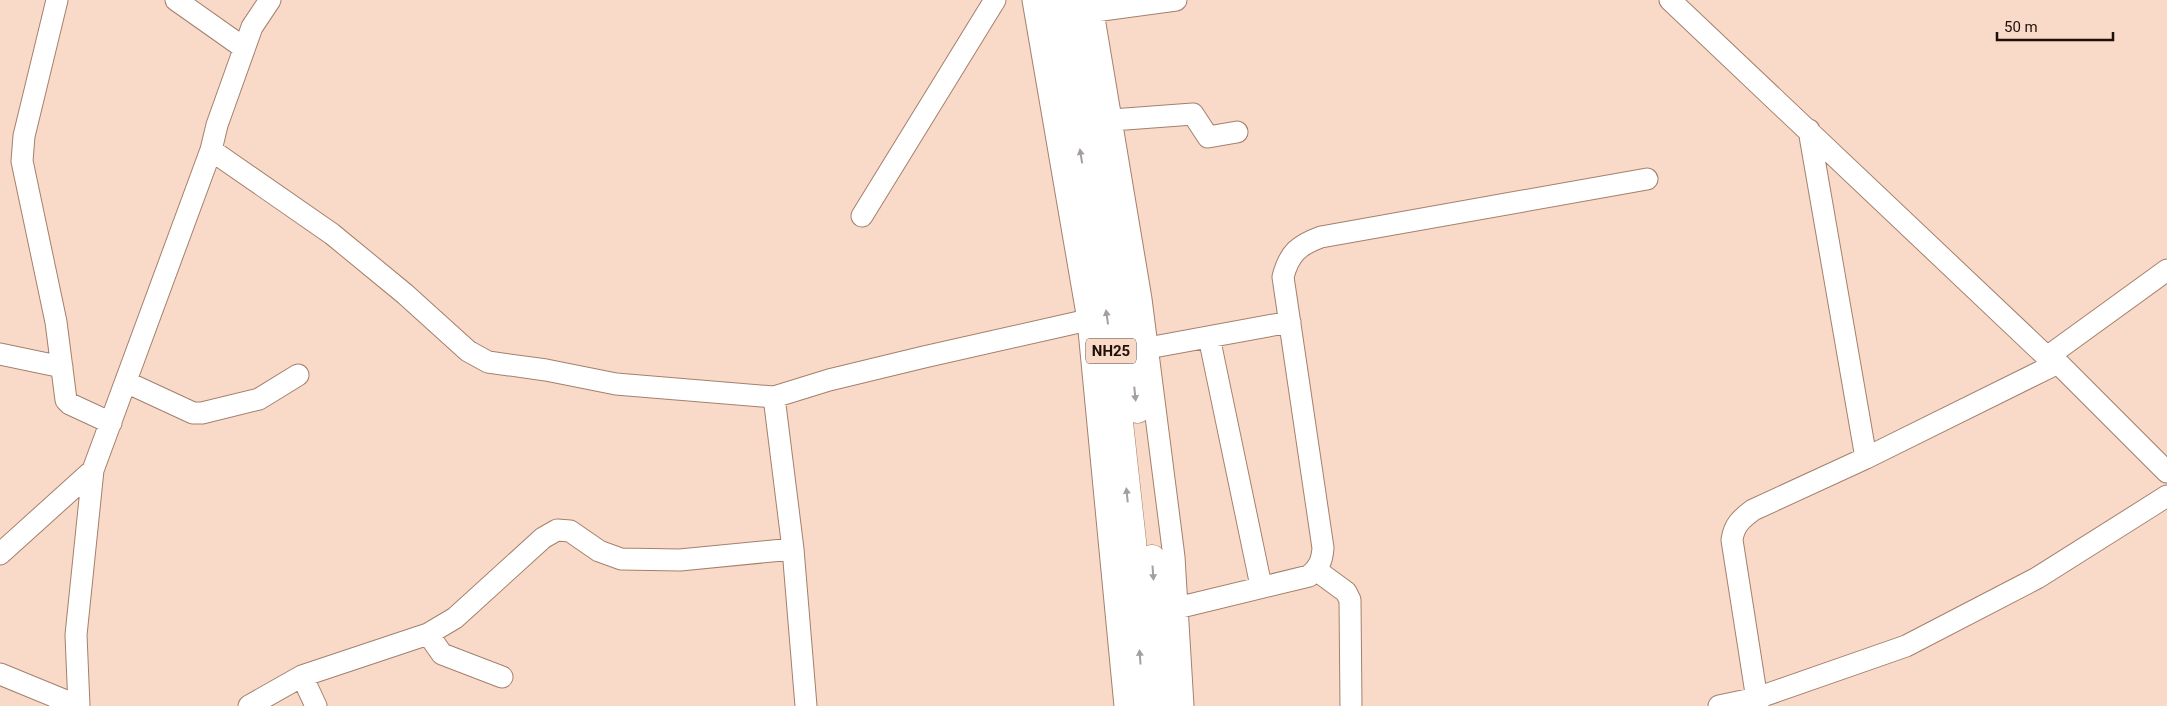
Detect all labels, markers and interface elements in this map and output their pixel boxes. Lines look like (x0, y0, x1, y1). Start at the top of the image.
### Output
scale bar (1997, 10, 2113, 42)
text: 50 m (2004, 18, 2038, 36)
one-way arrow (1076, 148, 1084, 164)
one-way arrow (1102, 308, 1110, 324)
road number: NH25 (1086, 338, 1136, 364)
one-way arrow (1131, 386, 1139, 402)
one-way arrow (1123, 487, 1131, 503)
one-way arrow (1149, 566, 1157, 582)
one-way arrow (1135, 649, 1143, 665)

